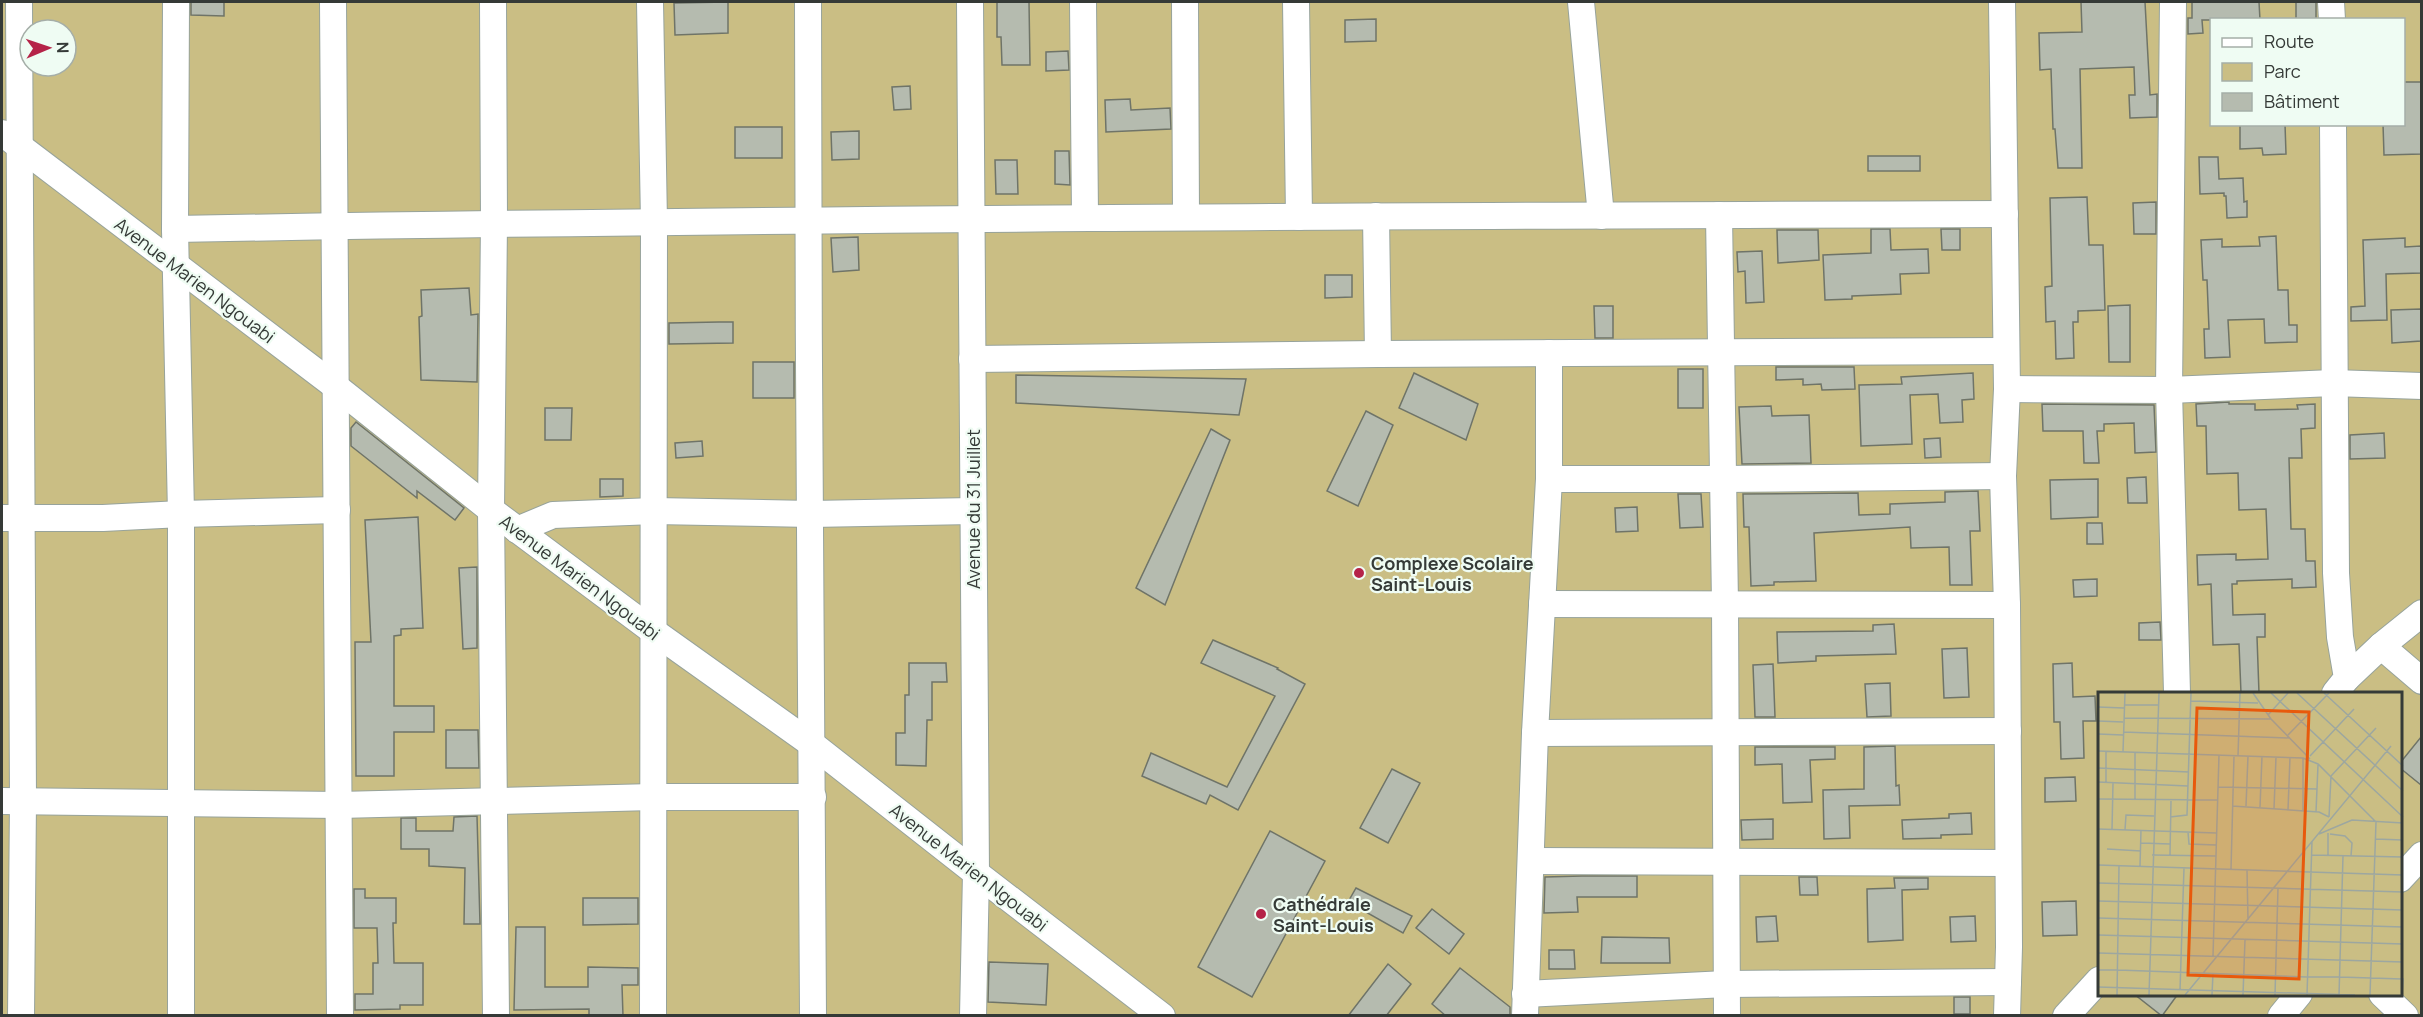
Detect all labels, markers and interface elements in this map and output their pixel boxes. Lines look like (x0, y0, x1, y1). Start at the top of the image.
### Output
north arrow (18, 18, 78, 78)
legend (2210, 18, 2405, 126)
text: Route (2264, 29, 2314, 53)
text: N (52, 41, 74, 54)
text: Parc (2264, 59, 2301, 83)
text: Bâtiment (2264, 89, 2340, 113)
street label: Avenue Marien Ngouabi (110, 212, 280, 348)
street label: Avenue du 31 Juillet (961, 429, 985, 589)
street label: Avenue Marien Ngouabi (495, 509, 665, 645)
place label: Complexe Scolaire Saint-Louis (1371, 551, 1534, 596)
marker: Complexe Scolaire Saint-Louis (1352, 566, 1366, 580)
inset map (2098, 692, 2402, 996)
street label: Avenue Marien Ngouabi (885, 798, 1053, 936)
place label: Cathédrale Saint-Louis (1273, 892, 1374, 937)
marker: Cathédrale Saint-Louis (1254, 907, 1268, 921)

